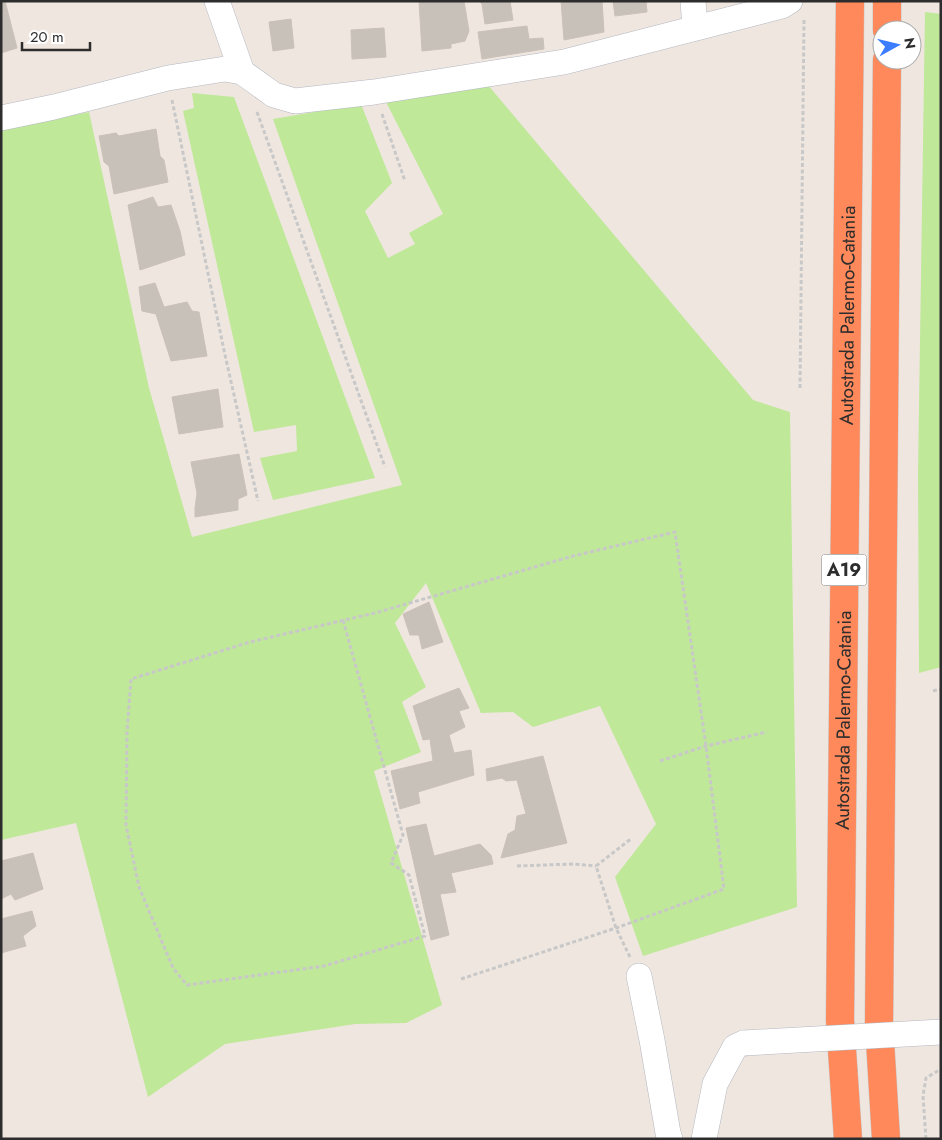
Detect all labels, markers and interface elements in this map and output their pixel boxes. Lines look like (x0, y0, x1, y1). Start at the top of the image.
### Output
scale bar (22, 20, 90, 52)
north arrow (872, 20, 922, 70)
text: 20 m (30, 26, 64, 48)
text: N (899, 36, 921, 50)
street label: Autostrada Palermo-Catania (833, 205, 862, 425)
road number: A19 (822, 554, 866, 586)
street label: Autostrada Palermo-Catania (829, 610, 858, 830)

